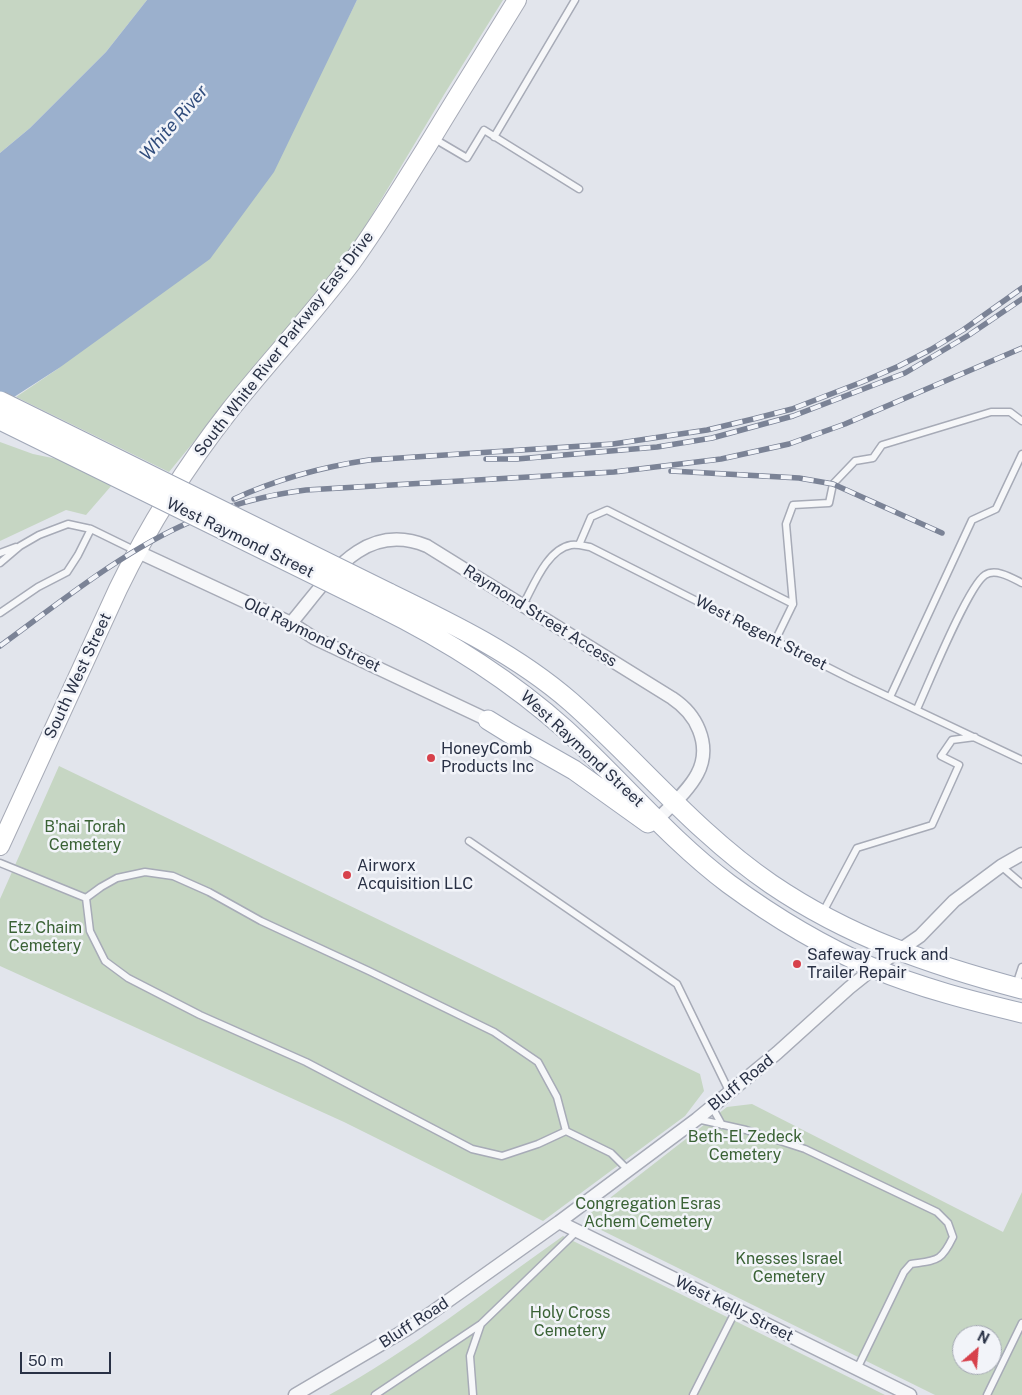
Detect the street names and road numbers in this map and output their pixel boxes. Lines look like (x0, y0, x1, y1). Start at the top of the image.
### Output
street label: South White River Parkway East Drive (190, 228, 378, 460)
street label: West Raymond Street (163, 494, 317, 582)
street label: Raymond Street Access (460, 561, 620, 671)
street label: West Regent Street (692, 591, 830, 675)
street label: Old Raymond Street (241, 594, 383, 676)
street label: South West Street (40, 610, 116, 742)
street label: West Raymond Street (516, 687, 648, 811)
street label: Bluff Road (704, 1051, 778, 1115)
street label: West Kelly Street (672, 1272, 796, 1346)
street label: Bluff Road (376, 1294, 452, 1352)

